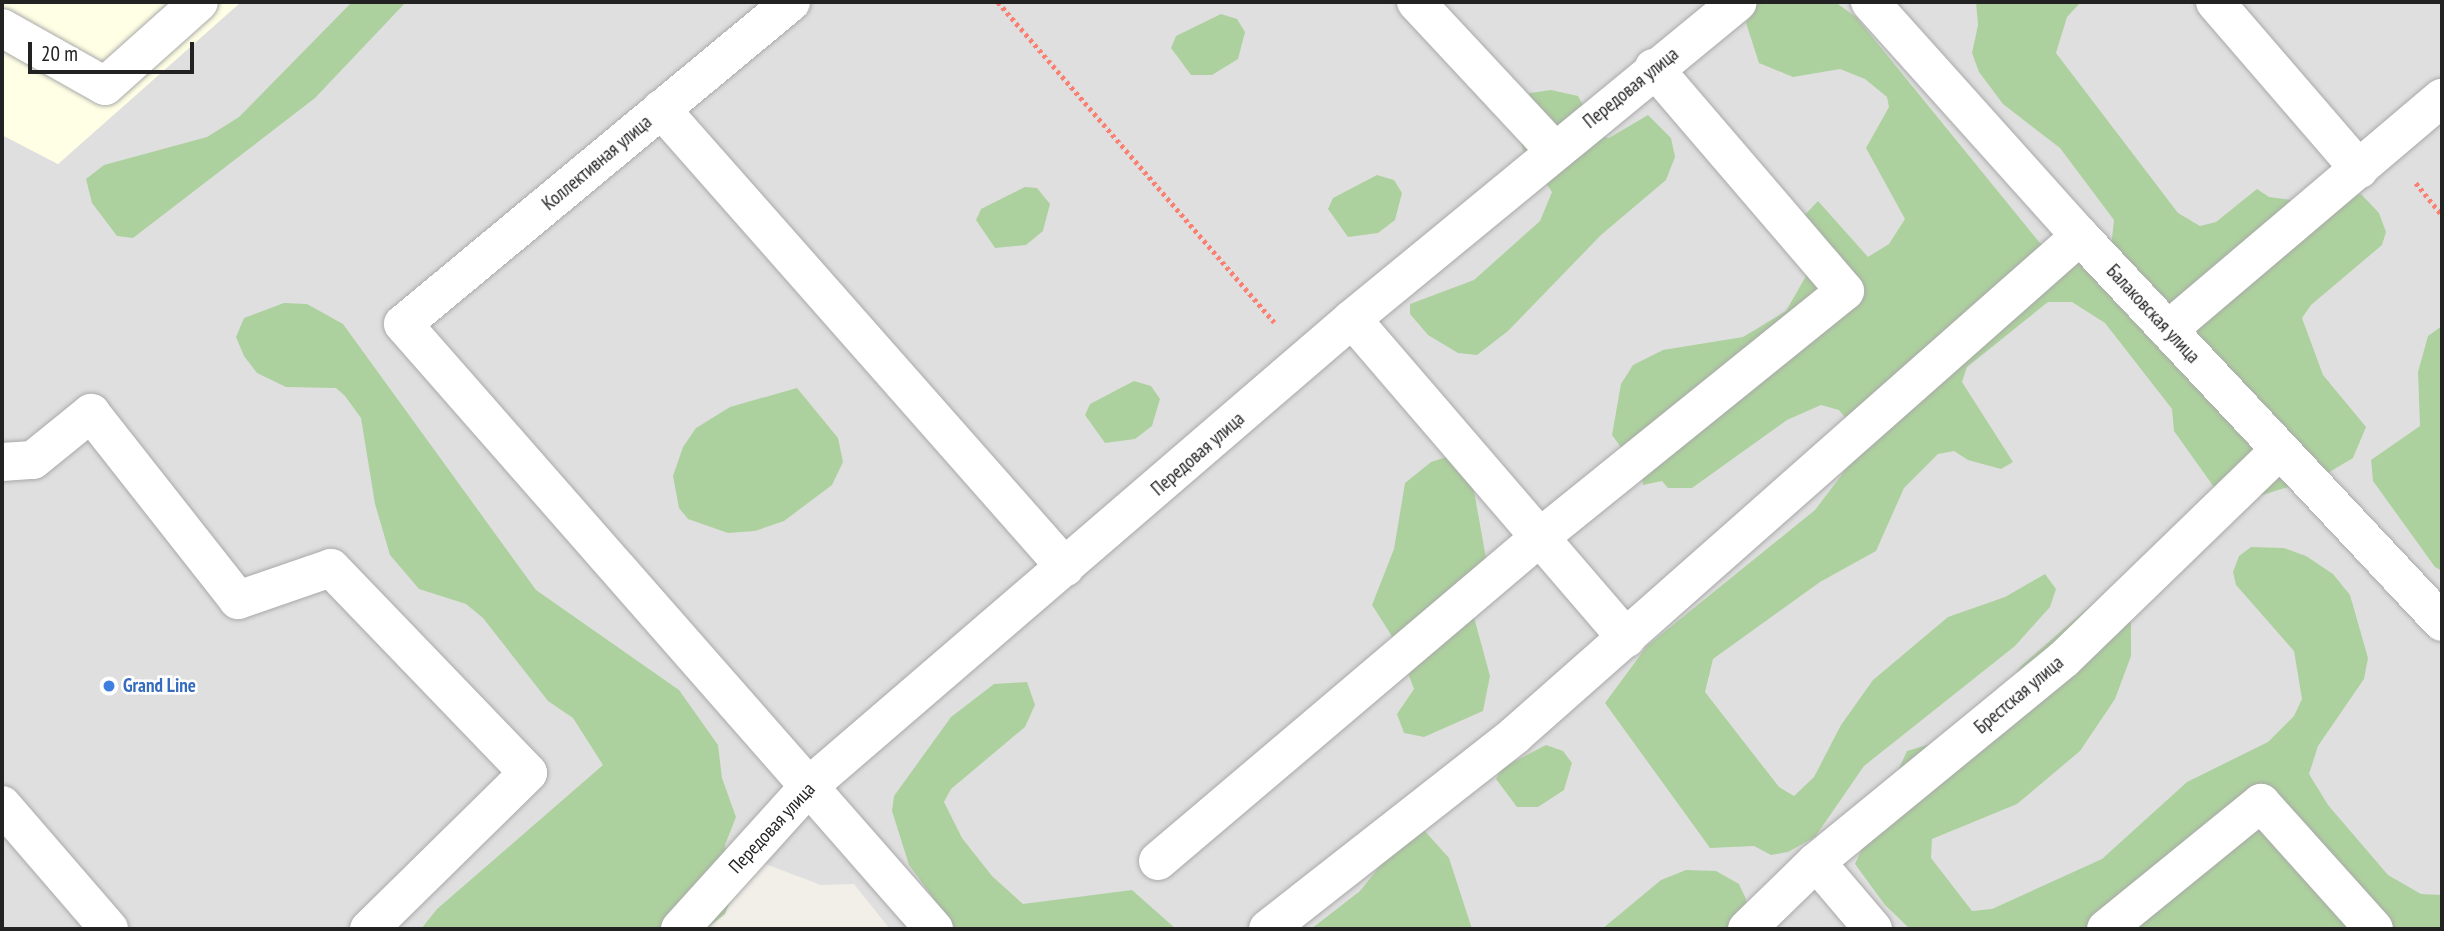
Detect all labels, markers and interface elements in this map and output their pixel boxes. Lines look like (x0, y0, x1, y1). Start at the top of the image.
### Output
scale bar (32, 28, 198, 72)
text: 20 m (41, 40, 78, 67)
street label: Передовая улица (1579, 43, 1683, 133)
street label: Коллективная улица (538, 111, 656, 215)
street label: Балаковская улица (2102, 260, 2204, 368)
street label: Передовая улица (1147, 407, 1249, 501)
street label: Брестская улица (1970, 651, 2068, 739)
place label: Grand Line (123, 675, 196, 697)
marker: Grand Line (101, 678, 117, 694)
street label: Передовая улица (724, 778, 820, 878)

